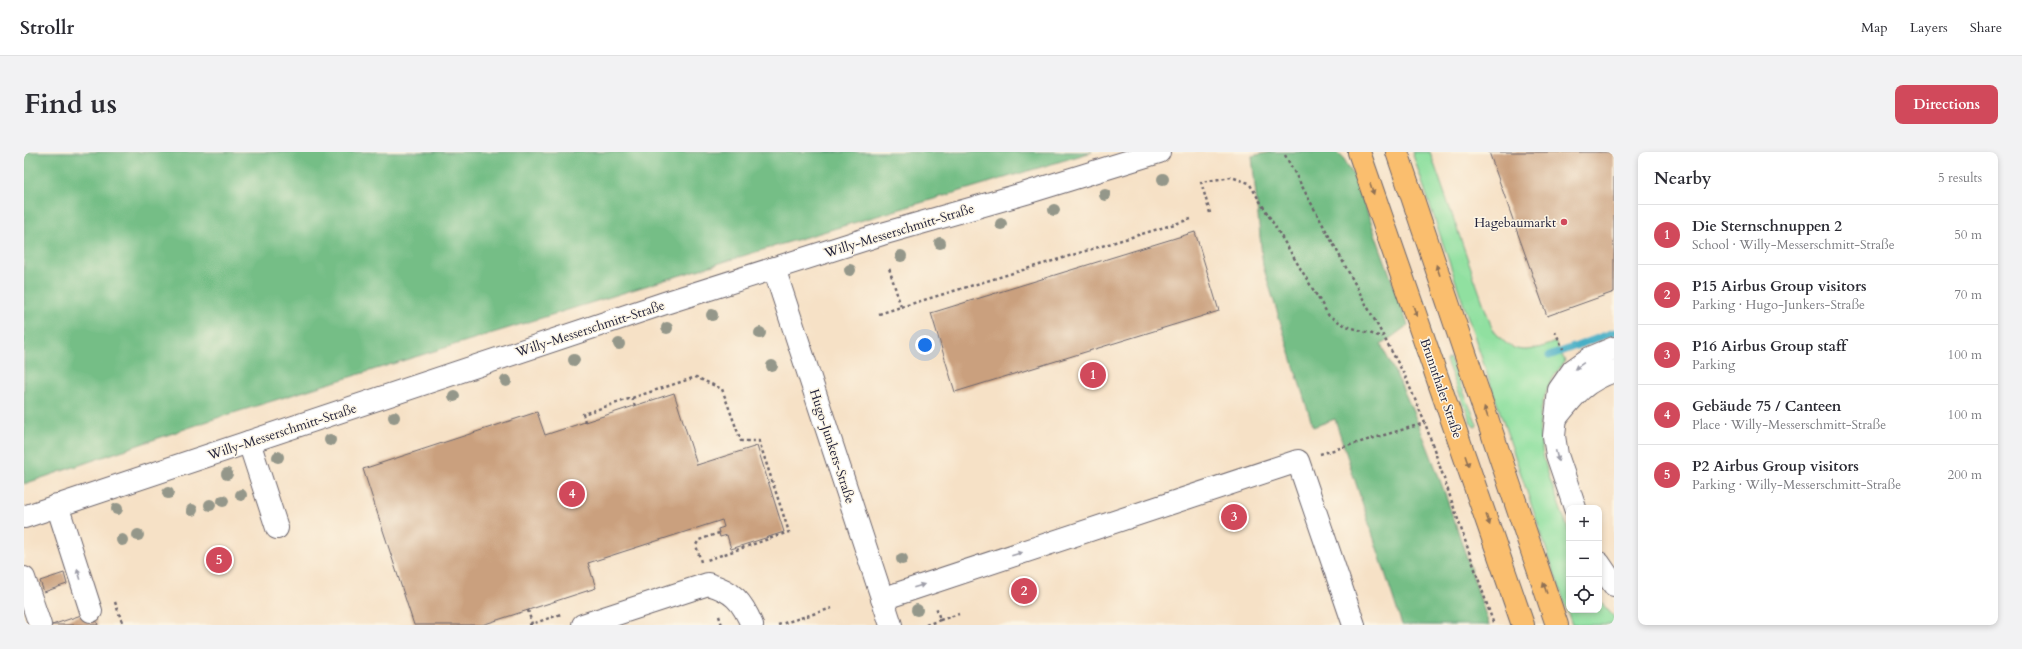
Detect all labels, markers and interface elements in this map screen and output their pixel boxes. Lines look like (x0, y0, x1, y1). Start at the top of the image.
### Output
text: Strollr (20, 15, 74, 41)
text: Map (1861, 18, 1888, 37)
text: Layers (1910, 18, 1948, 37)
text: Share (1970, 18, 2002, 37)
text: Find us (24, 85, 117, 123)
button: Directions (1895, 85, 1998, 124)
text: Nearby (1654, 167, 1711, 190)
text: 5 results (1938, 169, 1982, 187)
one-way arrow (1369, 183, 1375, 195)
street label: Willy-Messerschmitt-Straße (821, 200, 976, 263)
place label: Hagebaumarkt (1474, 214, 1556, 232)
text: Die Sternschnuppen 2 (1692, 216, 1842, 236)
marker: Hagebaumarkt (1559, 217, 1569, 227)
text: 1 (1664, 226, 1670, 244)
text: 50 m (1954, 226, 1982, 244)
text: School · Willy-Messerschmitt-Straße (1692, 236, 1895, 254)
one-way arrow (1434, 264, 1440, 276)
text: P15 Airbus Group visitors (1692, 276, 1867, 296)
text: 2 (1664, 286, 1670, 304)
text: 70 m (1954, 286, 1982, 304)
street label: Willy-Messerschmitt-Straße (513, 296, 667, 362)
text: Parking · Hugo-Junkers-Straße (1692, 296, 1865, 314)
one-way arrow (1412, 306, 1418, 318)
your location (915, 335, 935, 355)
street label: Brunnthaler Straße (1416, 336, 1467, 441)
text: P16 Airbus Group staff (1692, 336, 1846, 356)
text: 3 (1664, 346, 1670, 364)
text: 100 m (1948, 346, 1982, 364)
text: Parking (1692, 356, 1735, 374)
pin: 1 (1080, 360, 1106, 390)
one-way arrow (1574, 362, 1585, 370)
street label: Hugo-Junkers-Straße (805, 387, 859, 506)
text: Gebäude 75 / Canteen (1692, 396, 1841, 416)
street label: Willy-Messerschmitt-Straße (205, 399, 359, 465)
one-way arrow (1483, 405, 1489, 417)
text: 4 (1664, 406, 1670, 424)
text: 100 m (1948, 406, 1982, 424)
text: Place · Willy-Messerschmitt-Straße (1692, 416, 1886, 434)
one-way arrow (1555, 450, 1561, 462)
one-way arrow (1465, 455, 1471, 467)
text: P2 Airbus Group visitors (1692, 456, 1859, 476)
text: 5 (1664, 466, 1670, 484)
text: 200 m (1948, 466, 1982, 484)
text: Parking · Willy-Messerschmitt-Straße (1692, 476, 1901, 494)
pin: 4 (559, 479, 585, 509)
pin: 3 (1221, 502, 1247, 532)
map controls (1566, 505, 1602, 613)
button: + (1566, 505, 1602, 541)
one-way arrow (1485, 515, 1491, 527)
button: − (1566, 541, 1602, 577)
pin: 5 (206, 545, 232, 575)
one-way arrow (1011, 551, 1023, 557)
one-way arrow (76, 568, 82, 580)
pin: 2 (1011, 576, 1037, 606)
button: locate (1566, 577, 1602, 613)
one-way arrow (1542, 582, 1548, 594)
one-way arrow (913, 583, 925, 589)

